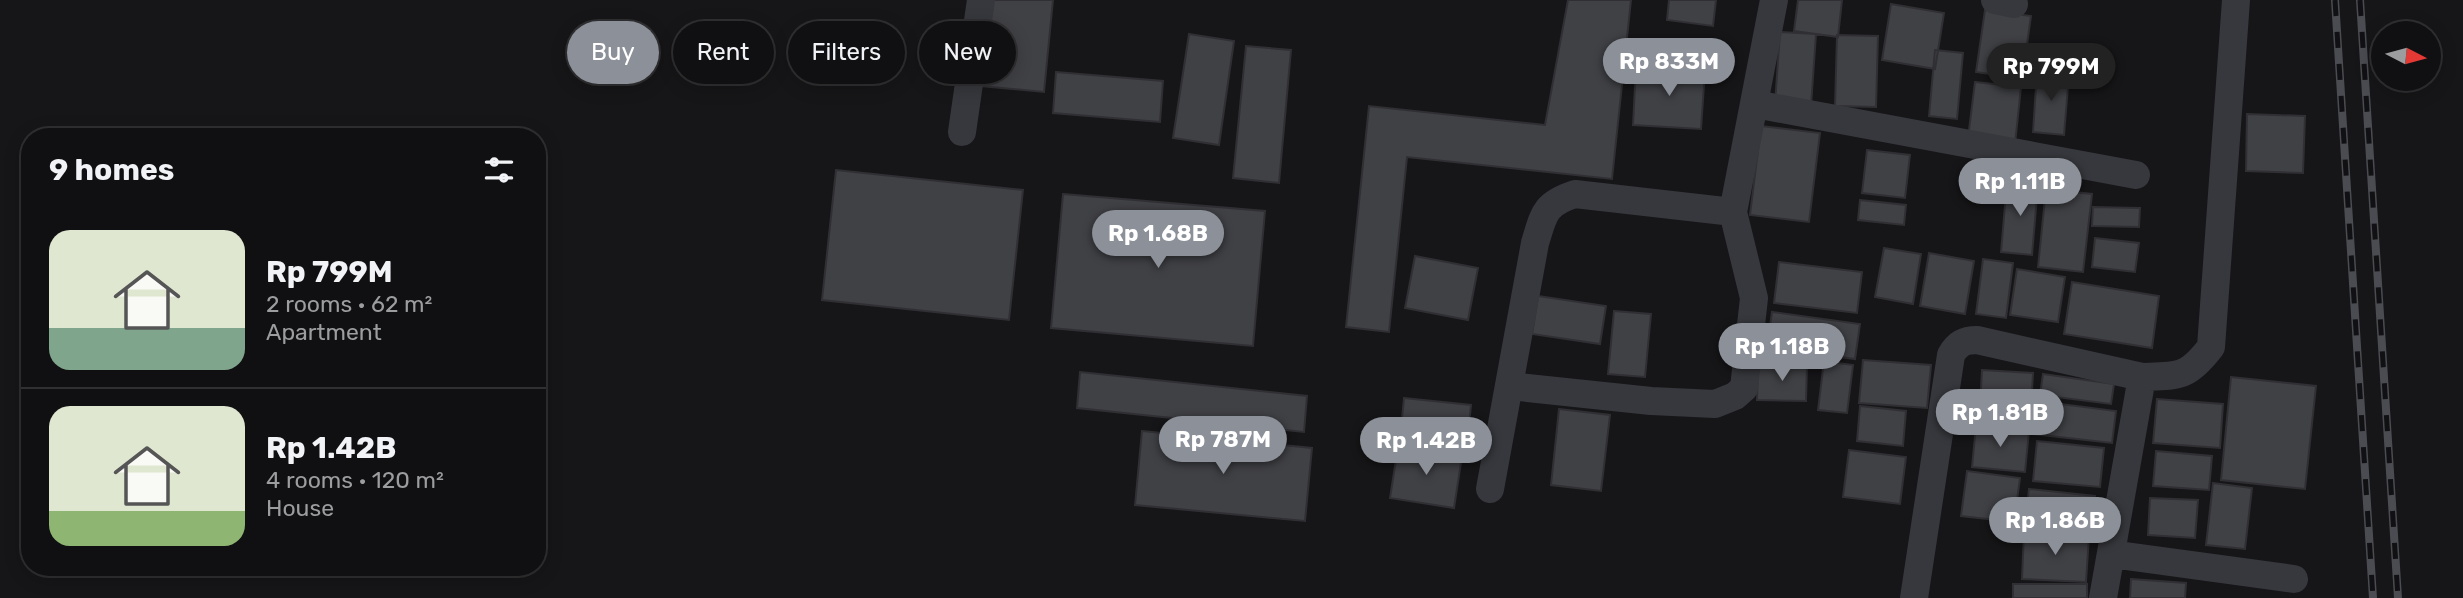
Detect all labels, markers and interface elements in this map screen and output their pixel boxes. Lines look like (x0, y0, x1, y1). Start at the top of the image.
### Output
chip: Buy (567, 21, 659, 84)
chip: Rent (673, 21, 774, 84)
chip: Filters (788, 21, 905, 84)
chip: New (919, 21, 1016, 84)
north arrow (2371, 21, 2441, 91)
map controls (2371, 21, 2441, 91)
pin: Rp 833M (1604, 38, 1734, 98)
pin: Rp 799M (1986, 43, 2116, 103)
text: Rp 833M (1619, 47, 1719, 75)
text: Rp 799M (2002, 52, 2100, 80)
icon: filters (480, 151, 518, 189)
text: 9 homes (49, 152, 174, 188)
pin: Rp 1.11B (1948, 158, 2092, 218)
text: Rp 1.11B (1975, 167, 2065, 195)
pin: Rp 1.68B (1086, 210, 1230, 270)
text: Rp 1.68B (1108, 219, 1208, 247)
text: Rp 799M (266, 254, 393, 290)
icon: home (105, 258, 189, 342)
text: 2 rooms · 62 m² (266, 290, 432, 318)
text: Apartment (266, 318, 382, 346)
pin: Rp 1.18B (1710, 324, 1854, 383)
text: Rp 1.18B (1735, 332, 1829, 360)
pin: Rp 1.81B (1928, 390, 2072, 449)
text: Rp 1.81B (1952, 398, 2048, 426)
pin: Rp 787M (1158, 416, 1288, 476)
pin: Rp 1.42B (1354, 418, 1498, 477)
text: Rp 787M (1175, 425, 1271, 453)
text: Rp 1.42B (1376, 426, 1476, 454)
text: Rp 1.42B (266, 430, 396, 466)
icon: home (105, 434, 189, 518)
text: 4 rooms · 120 m² (266, 466, 444, 494)
text: House (266, 494, 334, 522)
pin: Rp 1.86B (1983, 498, 2127, 557)
text: Rp 1.86B (2005, 506, 2105, 534)

